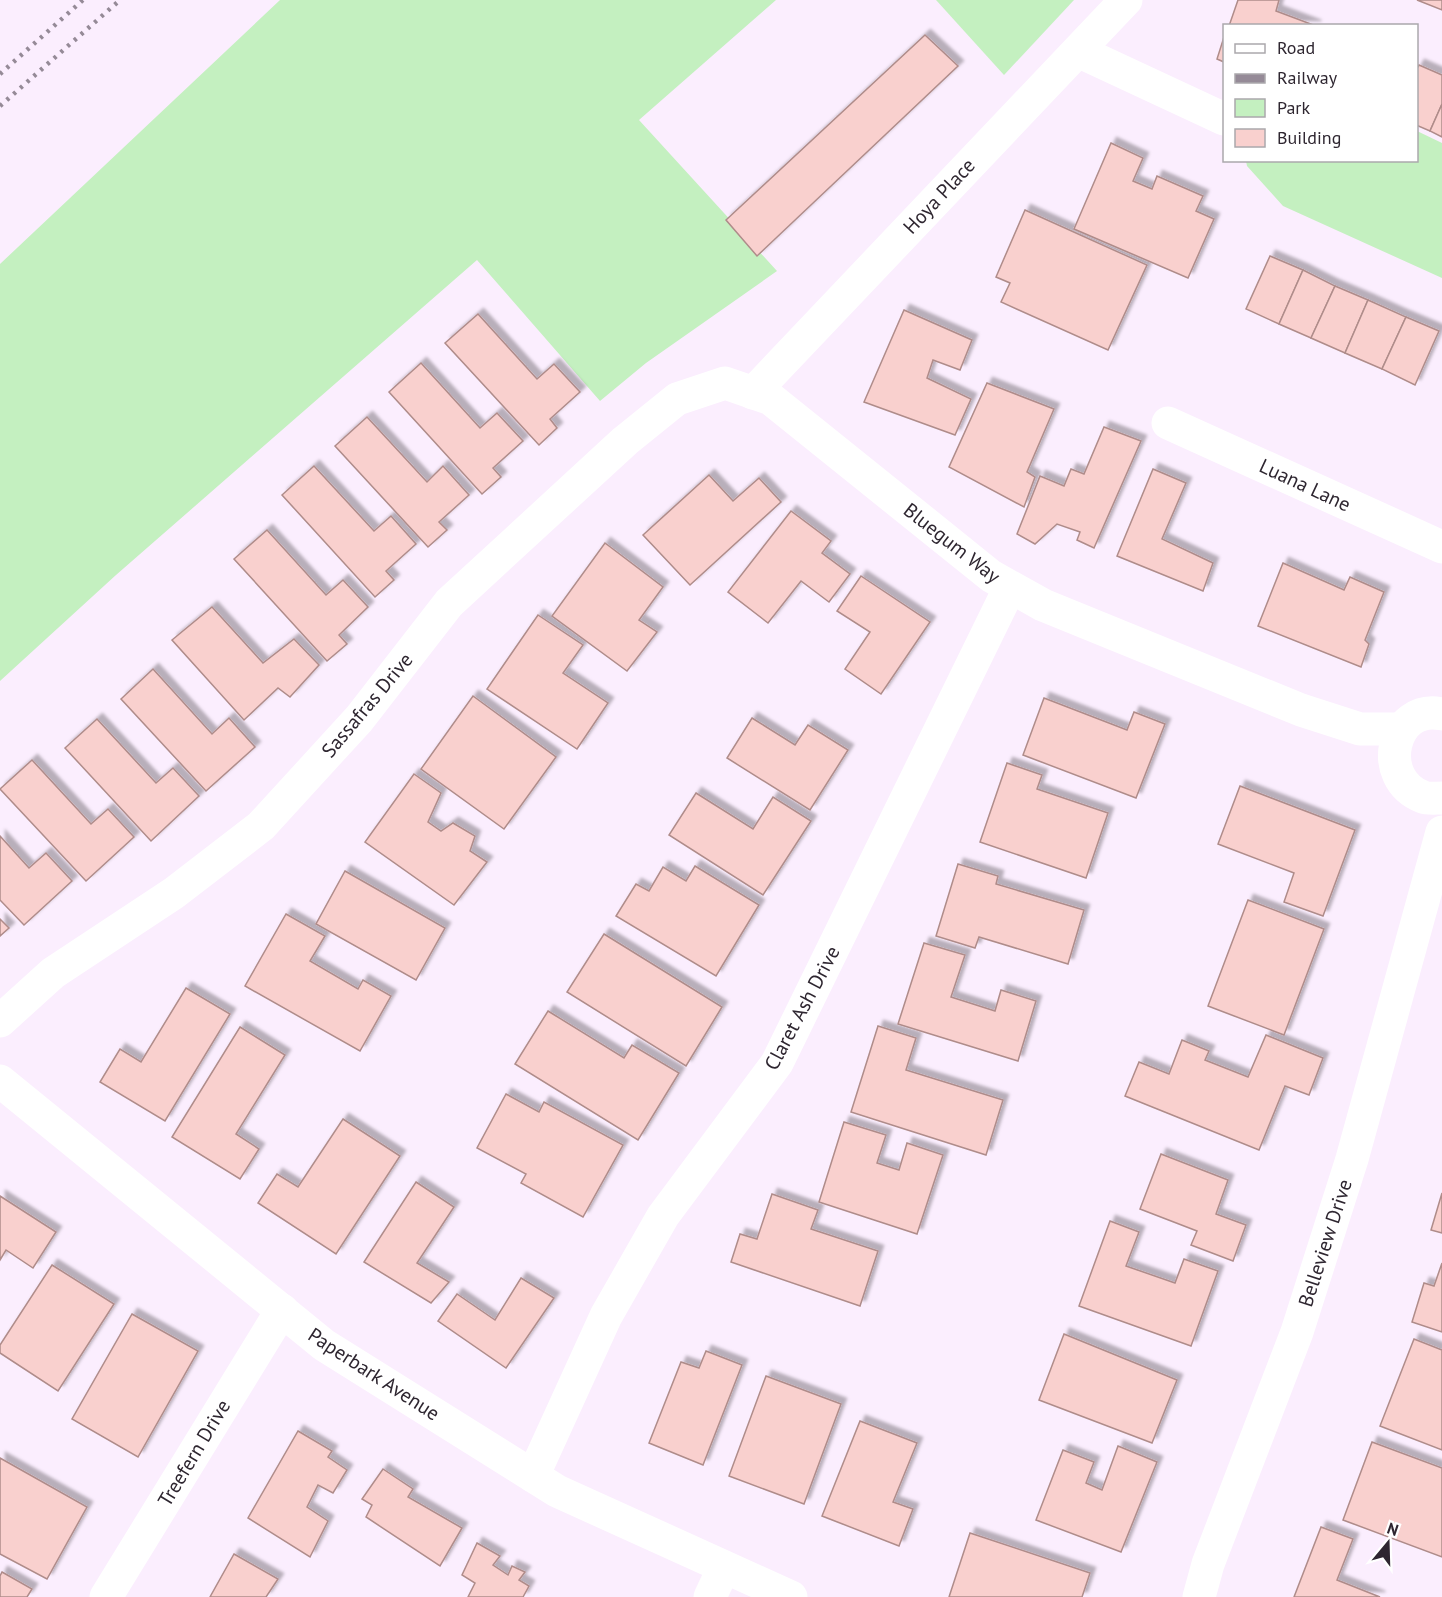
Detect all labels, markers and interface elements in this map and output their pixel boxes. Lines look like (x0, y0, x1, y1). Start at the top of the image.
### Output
legend (1223, 24, 1418, 162)
text: Road (1277, 36, 1315, 59)
text: Railway (1277, 66, 1338, 89)
text: Park (1277, 96, 1310, 119)
text: Building (1277, 126, 1341, 149)
street label: Hoya Place (897, 153, 981, 239)
street label: Luana Lane (1255, 453, 1355, 517)
street label: Bluegum Way (898, 497, 1006, 589)
street label: Sassafras Drive (316, 647, 418, 763)
street label: Claret Ash Drive (758, 941, 846, 1075)
street label: Belleview Drive (1292, 1176, 1358, 1310)
street label: Paperbark Avenue (303, 1322, 445, 1426)
street label: Treefern Drive (152, 1395, 236, 1511)
north arrow (1358, 1513, 1418, 1573)
text: N (1385, 1518, 1401, 1540)

